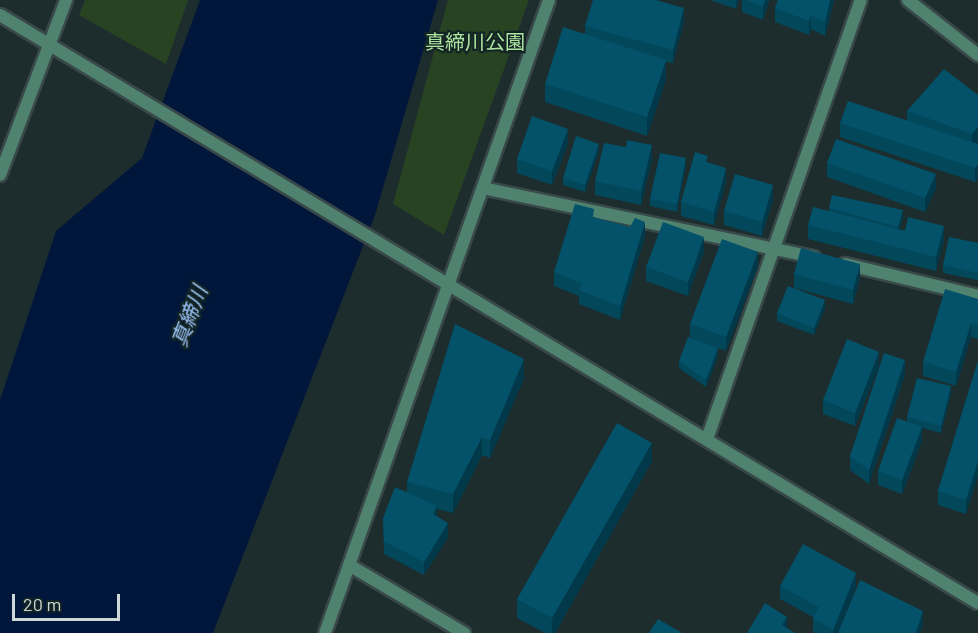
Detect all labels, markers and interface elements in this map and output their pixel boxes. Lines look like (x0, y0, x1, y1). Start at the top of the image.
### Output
park label: 真締川公園 (425, 29, 525, 53)
water label: 真締川 (166, 282, 212, 350)
scale bar (15, 582, 123, 620)
text: 20 m (23, 593, 61, 615)

